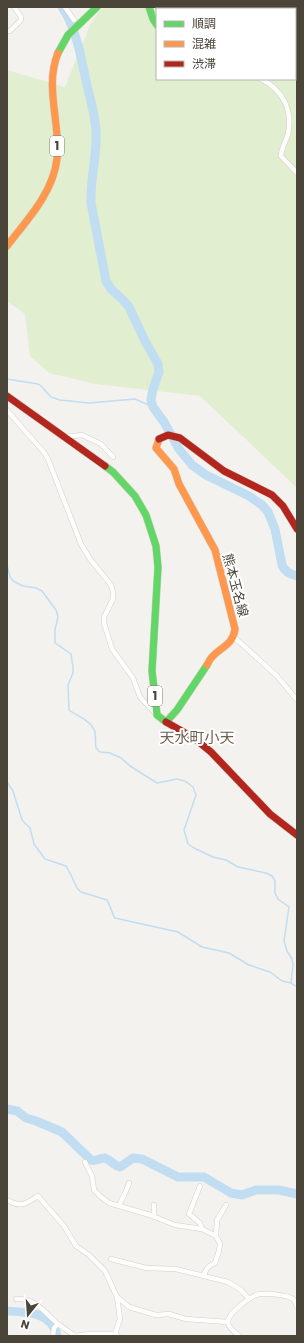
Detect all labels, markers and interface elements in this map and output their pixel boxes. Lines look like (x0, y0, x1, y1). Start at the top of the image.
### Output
legend (156, 8, 296, 80)
text: 順調 (192, 15, 216, 32)
text: 混雑 (192, 35, 216, 52)
text: 渋滞 (192, 55, 216, 72)
road number: 1 (50, 136, 64, 156)
street label: 熊本玉名線 (218, 551, 253, 619)
road number: 1 (148, 686, 162, 706)
district label: 天水町小天 (159, 727, 235, 748)
north arrow (8, 1295, 48, 1335)
text: N (19, 1316, 31, 1333)

